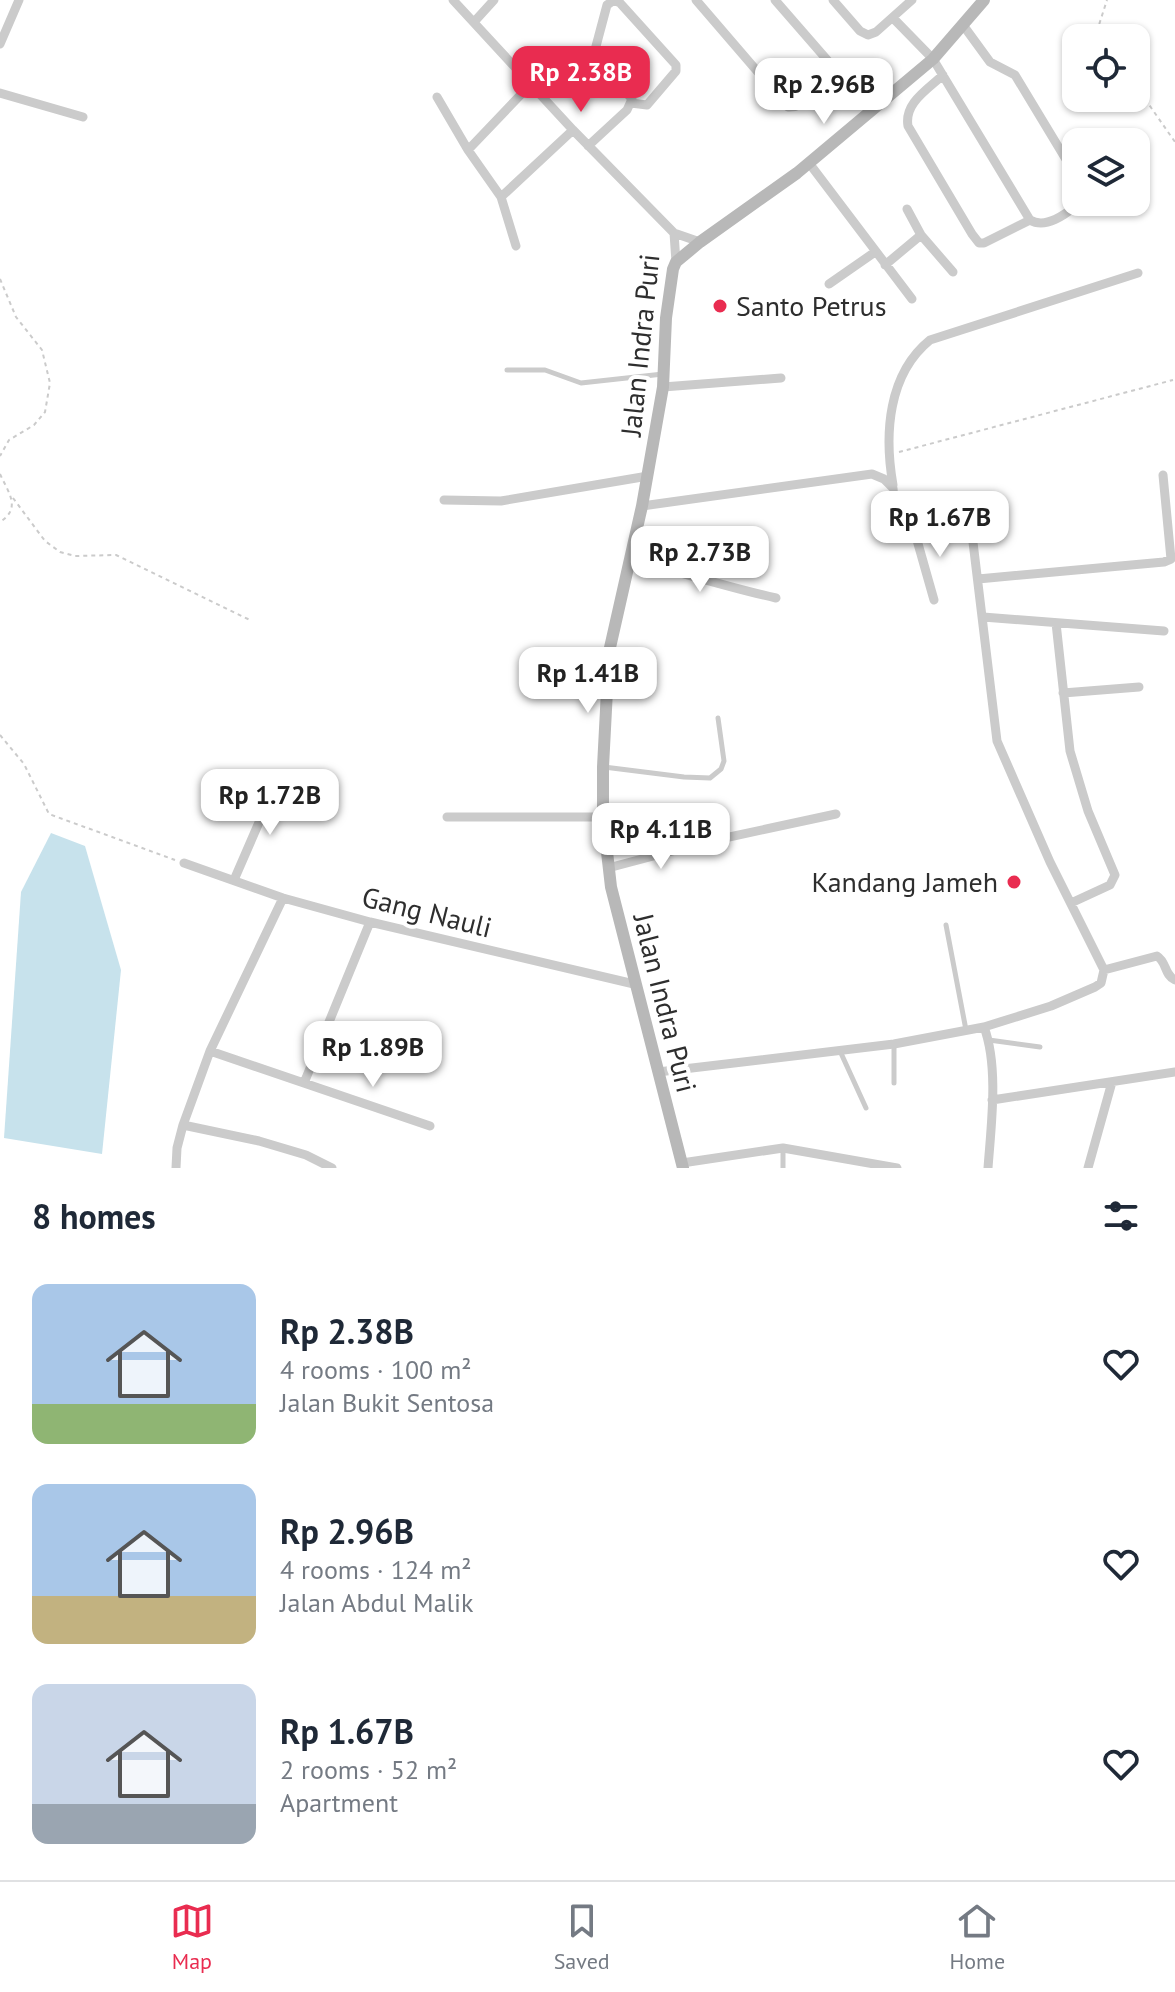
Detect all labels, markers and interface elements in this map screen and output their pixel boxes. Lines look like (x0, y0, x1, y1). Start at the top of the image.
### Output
map controls (1062, 24, 1150, 216)
button: locate (1062, 24, 1150, 112)
pin: Rp 2.38B (498, 46, 664, 114)
text: Rp 2.38B (530, 55, 632, 88)
pin: Rp 2.96B (741, 58, 907, 126)
text: Rp 2.96B (773, 67, 875, 100)
button: layers (1062, 128, 1150, 216)
street label: Jalan Indra Puri (611, 252, 667, 439)
place label: Santo Petrus (736, 287, 887, 324)
marker: Santo Petrus (711, 297, 729, 315)
pin: Rp 1.67B (857, 491, 1023, 559)
text: Rp 1.67B (889, 500, 991, 533)
pin: Rp 2.73B (617, 526, 783, 594)
text: Rp 2.73B (649, 535, 751, 568)
pin: Rp 1.41B (505, 647, 671, 715)
text: Rp 1.41B (537, 656, 639, 689)
pin: Rp 1.72B (187, 769, 353, 837)
text: Rp 1.72B (219, 778, 321, 811)
pin: Rp 4.11B (578, 803, 744, 871)
text: Rp 4.11B (610, 812, 712, 845)
place label: Kandang Jameh (811, 863, 998, 900)
marker: Kandang Jameh (1005, 873, 1023, 891)
street label: Gang Nauli (358, 878, 496, 945)
street label: Jalan Indra Puri (625, 909, 706, 1096)
pin: Rp 1.89B (290, 1021, 456, 1089)
text: Rp 1.89B (322, 1030, 424, 1063)
text: 8 homes (32, 1194, 156, 1238)
icon: filters (1099, 1194, 1143, 1238)
text: Rp 2.38B (280, 1309, 414, 1353)
icon: home (96, 1316, 192, 1412)
icon: heart (1099, 1342, 1143, 1386)
text: 4 rooms · 100 m² (280, 1353, 472, 1386)
text: Jalan Bukit Sentosa (280, 1386, 494, 1419)
text: Rp 2.96B (280, 1509, 414, 1553)
icon: home (96, 1516, 192, 1612)
icon: heart (1099, 1542, 1143, 1586)
text: 4 rooms · 124 m² (280, 1553, 472, 1586)
text: Jalan Abdul Malik (280, 1586, 474, 1619)
text: Rp 1.67B (280, 1709, 414, 1753)
icon: home (96, 1716, 192, 1812)
icon: heart (1099, 1742, 1143, 1786)
text: 2 rooms · 52 m² (280, 1753, 457, 1786)
text: Apartment (280, 1786, 398, 1819)
tab: Map (170, 1899, 214, 1975)
tab: Saved (554, 1899, 610, 1975)
tab: Home (949, 1899, 1005, 1975)

